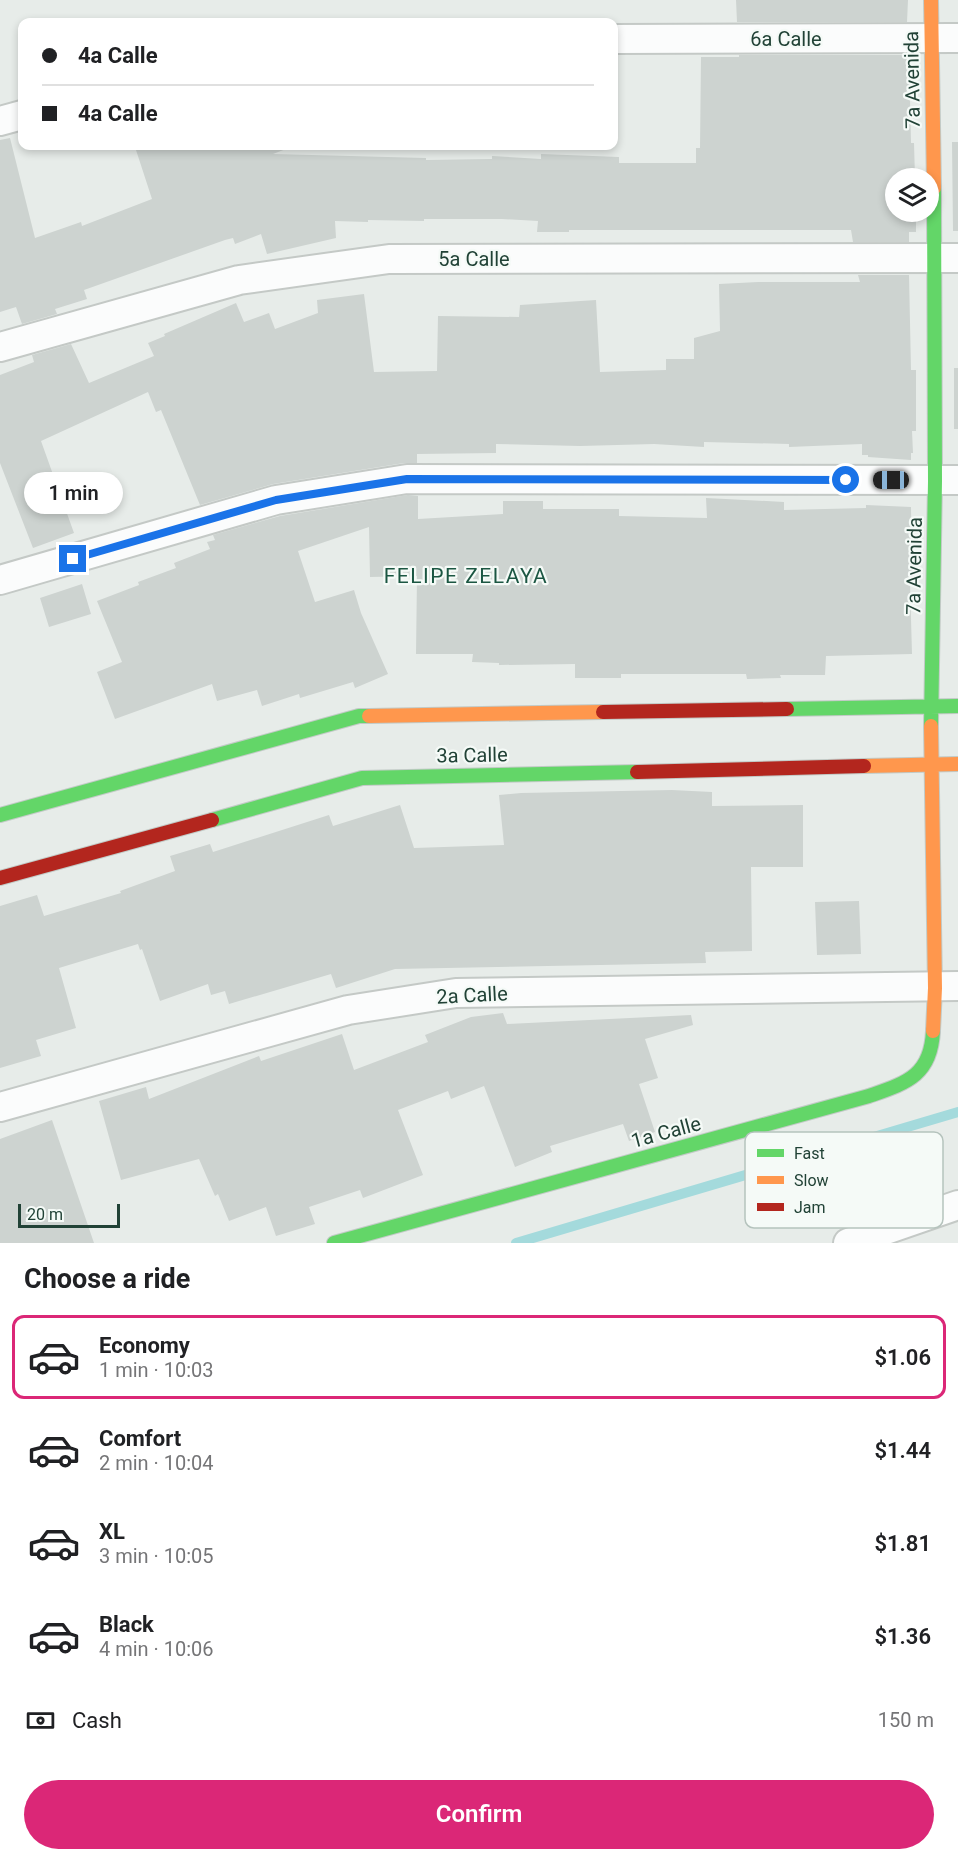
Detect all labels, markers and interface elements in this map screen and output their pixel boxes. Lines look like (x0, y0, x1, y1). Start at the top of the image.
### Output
street label: 6a Calle (750, 27, 822, 51)
street label: 7a Avenida (899, 31, 925, 129)
text: 4a Calle (78, 43, 158, 68)
text: 4a Calle (78, 101, 158, 126)
map controls (885, 168, 939, 222)
button: layers (885, 168, 939, 222)
street label: 5a Calle (438, 247, 510, 271)
route start (832, 466, 859, 493)
car (873, 471, 909, 489)
callout: 1 min (23, 472, 122, 514)
text: 1 min (48, 481, 99, 505)
street label: 7a Avenida (901, 517, 927, 615)
route end (59, 545, 86, 572)
district label: FELIPE ZELAYA (384, 564, 548, 588)
street label: 3a Calle (436, 742, 508, 768)
street label: 2a Calle (436, 981, 508, 1009)
street label: 1a Calle (628, 1111, 704, 1153)
legend (745, 1132, 943, 1228)
text: Fast (794, 1144, 825, 1163)
text: Slow (794, 1171, 829, 1190)
text: Jam (794, 1198, 826, 1217)
scale bar (18, 1201, 120, 1228)
text: 20 m (27, 1205, 63, 1224)
text: Choose a ride (24, 1263, 190, 1295)
icon: car (27, 1330, 81, 1384)
text: Economy (99, 1333, 190, 1358)
text: $1.06 (874, 1345, 931, 1370)
text: 1 min · 10:03 (99, 1358, 214, 1382)
icon: car (27, 1423, 81, 1477)
text: Comfort (99, 1426, 181, 1451)
text: $1.44 (874, 1438, 931, 1463)
text: 2 min · 10:04 (99, 1451, 214, 1475)
icon: car (27, 1516, 81, 1570)
text: XL (99, 1519, 125, 1544)
text: $1.81 (874, 1531, 931, 1556)
text: 3 min · 10:05 (99, 1544, 214, 1568)
icon: car (27, 1609, 81, 1663)
text: Black (99, 1612, 154, 1637)
text: $1.36 (874, 1624, 931, 1649)
text: 4 min · 10:06 (99, 1637, 214, 1661)
icon: cash (24, 1704, 57, 1737)
text: Cash (72, 1708, 122, 1733)
text: 150 m (878, 1708, 934, 1732)
button: Confirm (24, 1780, 934, 1849)

